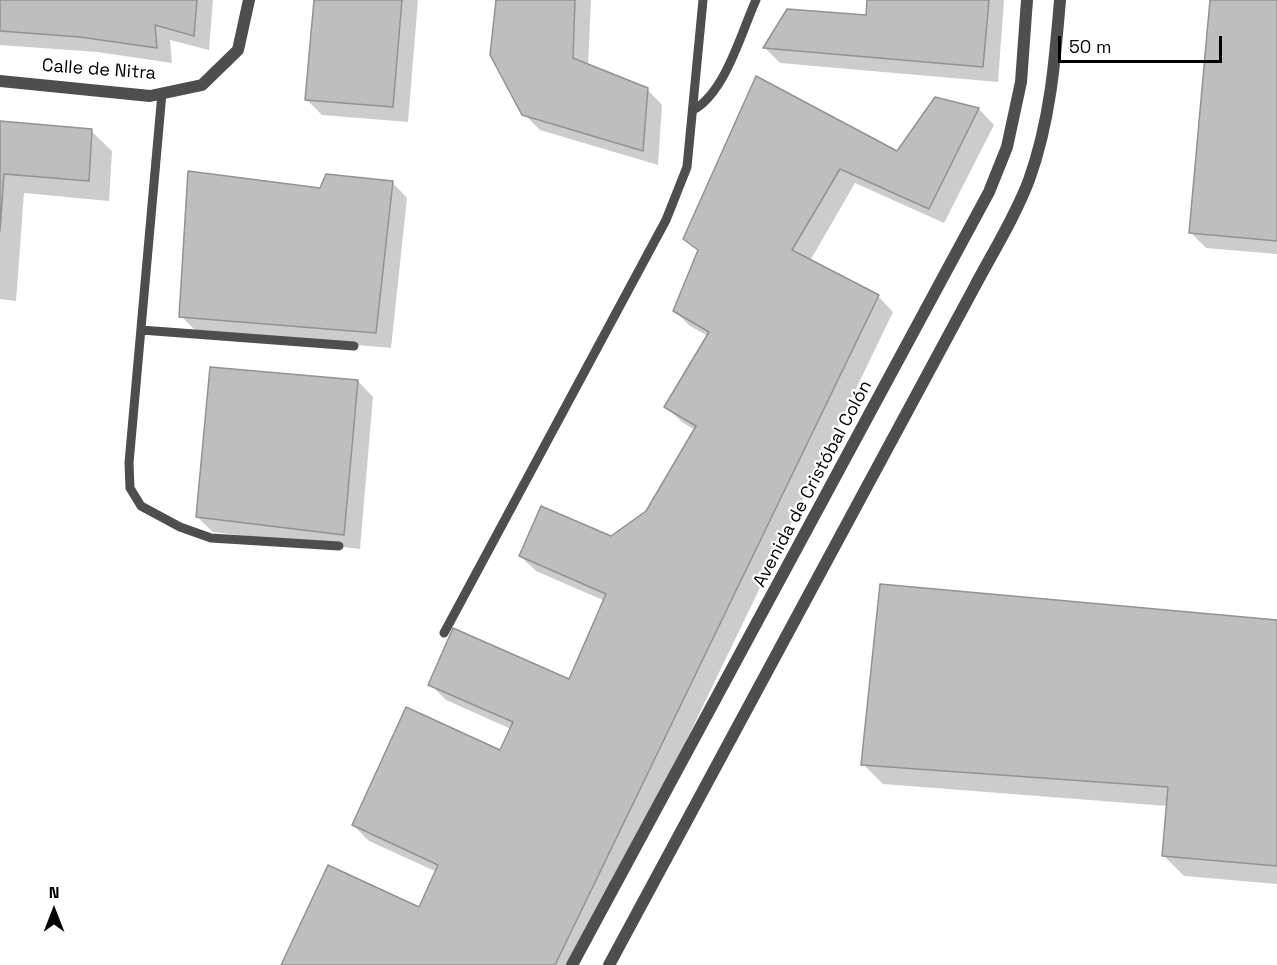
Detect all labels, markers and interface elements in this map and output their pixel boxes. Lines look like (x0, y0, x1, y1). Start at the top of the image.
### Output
scale bar (1061, 24, 1224, 62)
text: 50 m (1069, 35, 1111, 58)
street label: Calle de Nitra (41, 55, 157, 85)
street label: Avenida de Cristóbal Colón (749, 377, 877, 591)
north arrow (24, 881, 84, 941)
text: N (49, 882, 59, 903)

